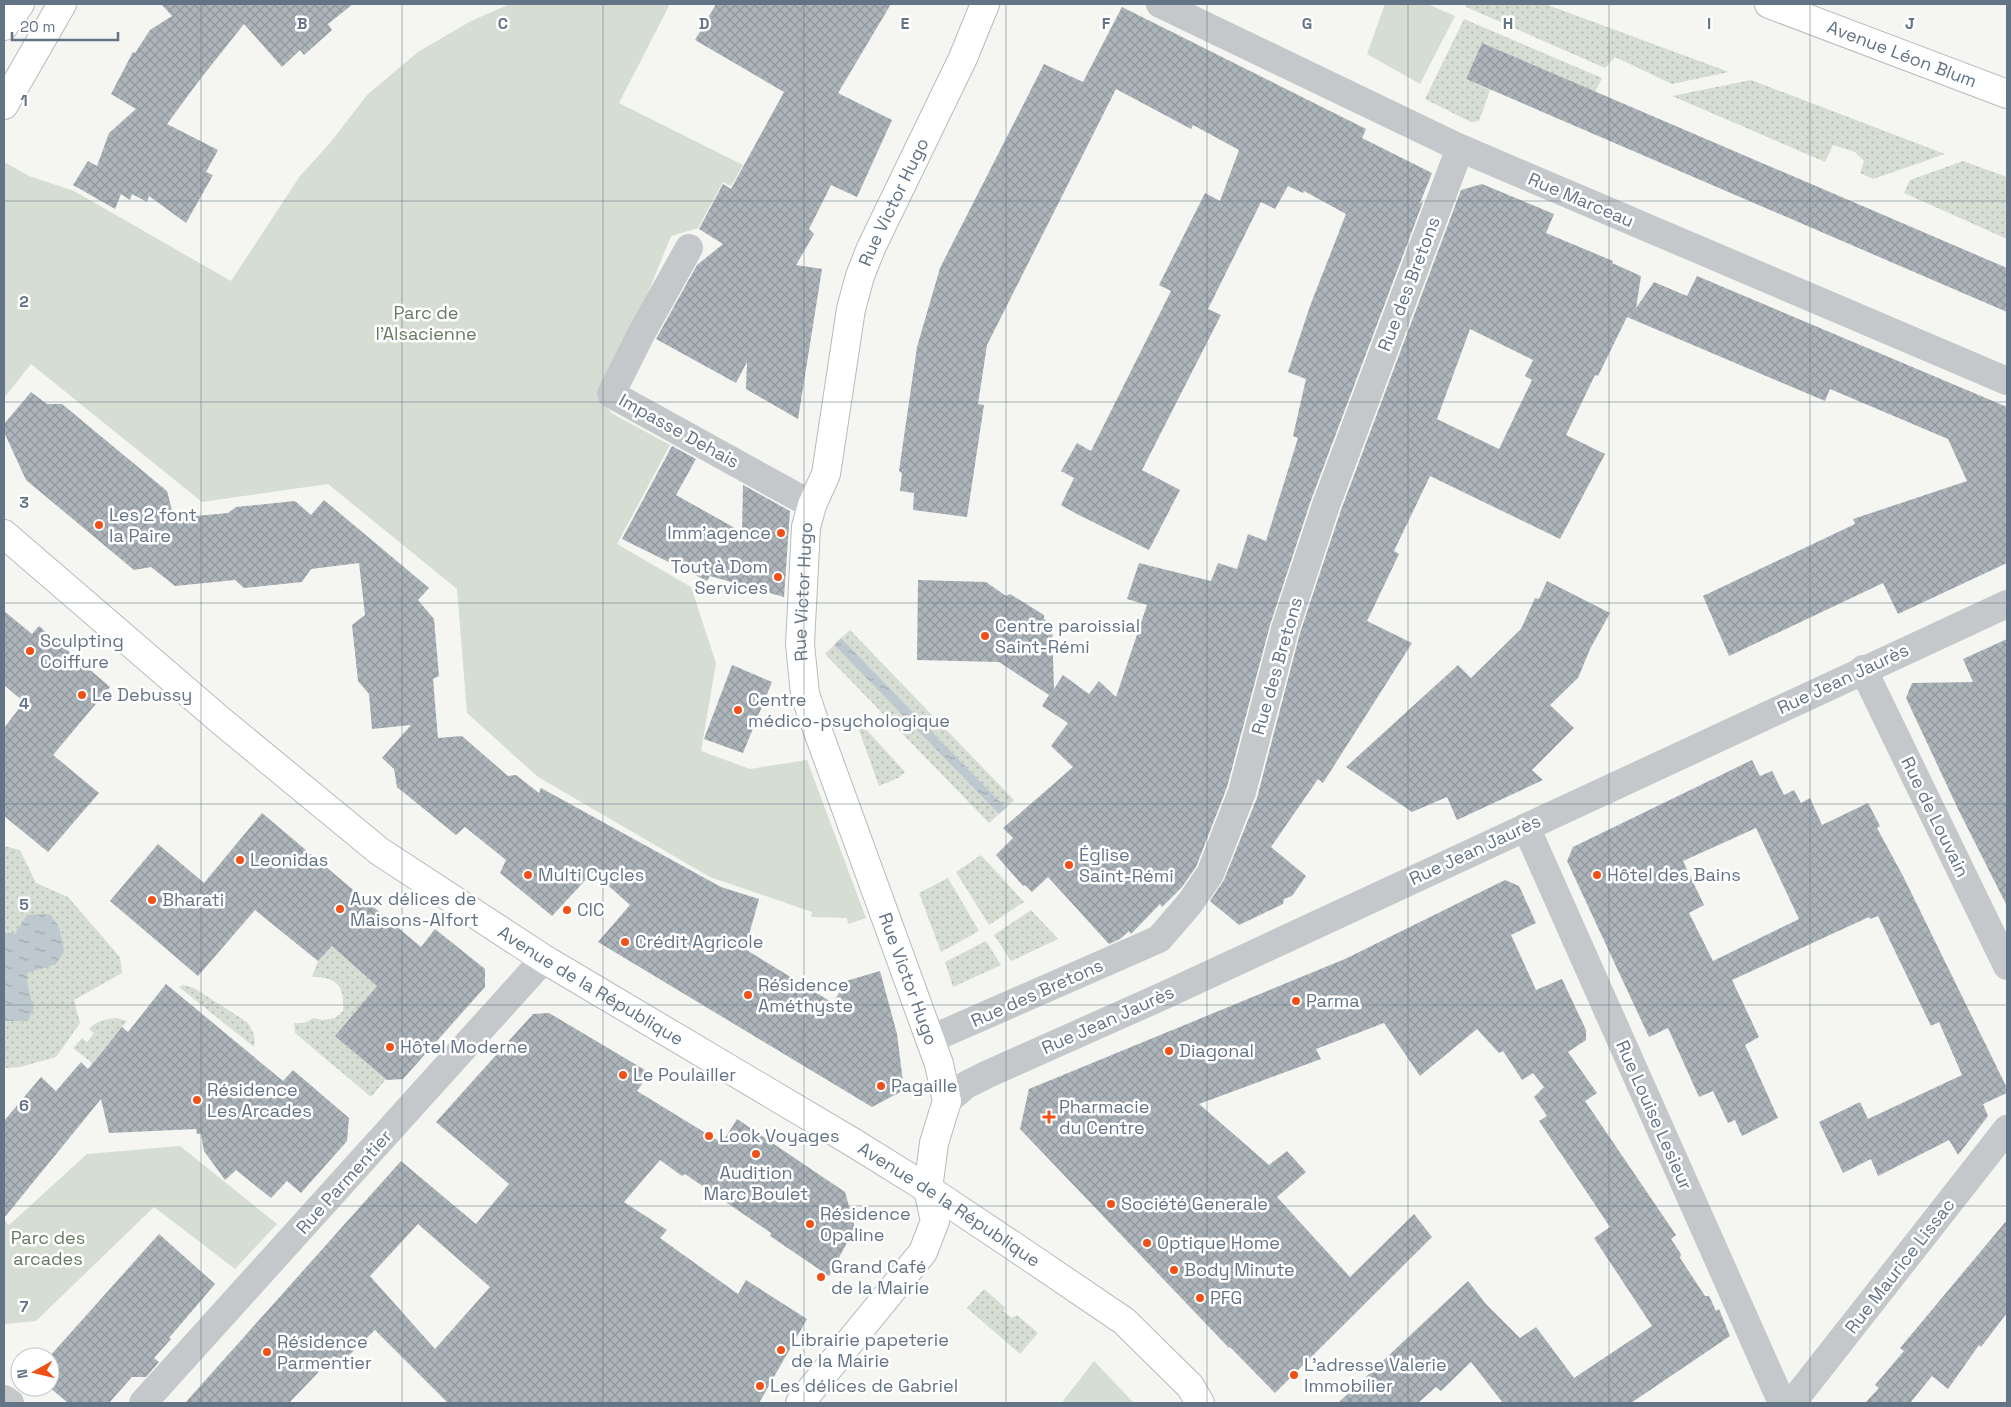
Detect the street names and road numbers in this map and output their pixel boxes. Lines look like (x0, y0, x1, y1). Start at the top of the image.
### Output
street label: Avenue Léon Blum (1824, 15, 1980, 93)
street label: Rue Victor Hugo (853, 134, 934, 269)
street label: Rue Marceau (1525, 167, 1638, 232)
street label: Rue des Bretons (1372, 213, 1445, 354)
street label: Impasse Dehais (615, 388, 743, 473)
street label: Rue Victor Hugo (788, 522, 817, 663)
street label: Rue des Bretons (1246, 594, 1307, 737)
street label: Rue Jean Jaurès (1773, 638, 1912, 719)
street label: Rue de Louvain (1896, 753, 1975, 881)
street label: Rue Jean Jaurès (1405, 809, 1544, 890)
street label: Rue Victor Hugo (874, 909, 943, 1048)
street label: Avenue de la République (494, 920, 688, 1050)
street label: Rue des Bretons (967, 953, 1106, 1032)
street label: Rue Jean Jaurès (1038, 980, 1178, 1059)
street label: Rue Louise Lesieur (1611, 1036, 1698, 1193)
street label: Rue Parmentier (291, 1125, 397, 1239)
street label: Avenue de la République (854, 1136, 1045, 1272)
street label: Rue Maurice Lissac (1840, 1193, 1960, 1338)

